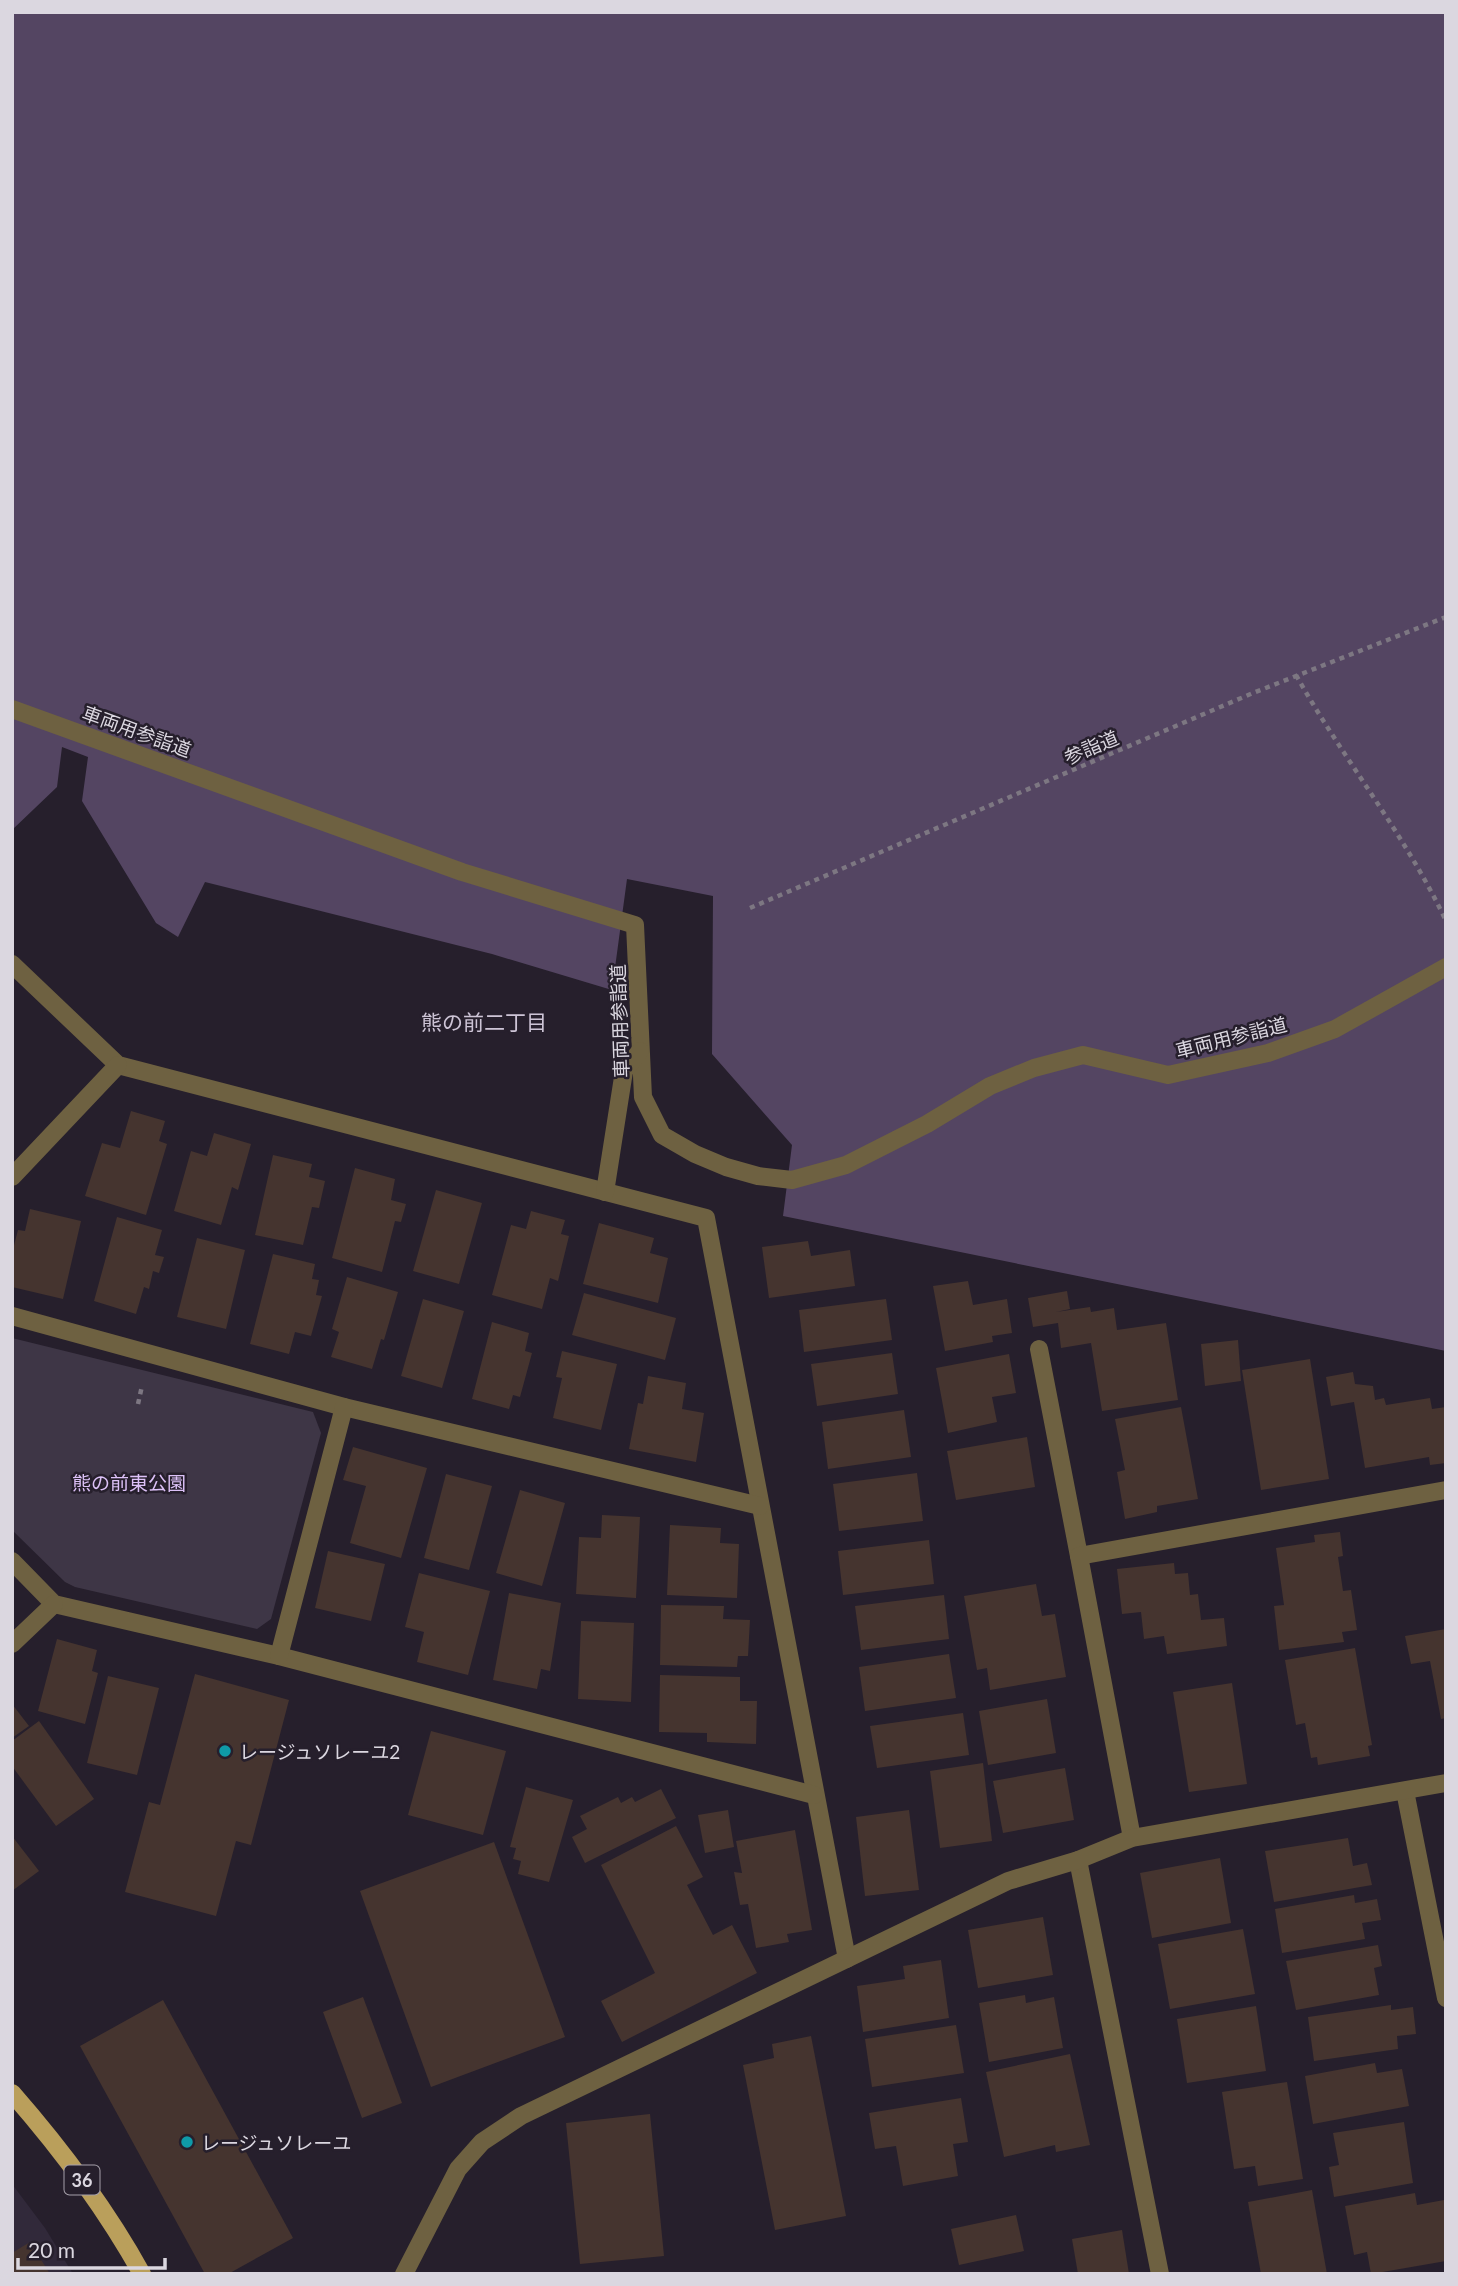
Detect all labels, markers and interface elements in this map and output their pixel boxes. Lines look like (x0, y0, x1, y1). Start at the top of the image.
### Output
street label: 車両用参詣道 (79, 701, 195, 761)
street label: 参詣道 (1060, 725, 1122, 769)
street label: 車両用参詣道 (606, 964, 632, 1078)
district label: 熊の前二丁目 (421, 1009, 547, 1034)
street label: 車両用参詣道 (1173, 1012, 1289, 1062)
park label: 熊の前東公園 (72, 1471, 186, 1494)
place label: レージュソレーユ2 (239, 1740, 400, 1763)
marker: レージュソレーユ2 (217, 1743, 233, 1759)
place label: レージュソレーユ (201, 2131, 351, 2154)
marker: レージュソレーユ (179, 2134, 195, 2150)
road number: 36 (64, 2166, 100, 2194)
scale bar (18, 2226, 164, 2270)
text: 20 m (28, 2237, 75, 2262)

